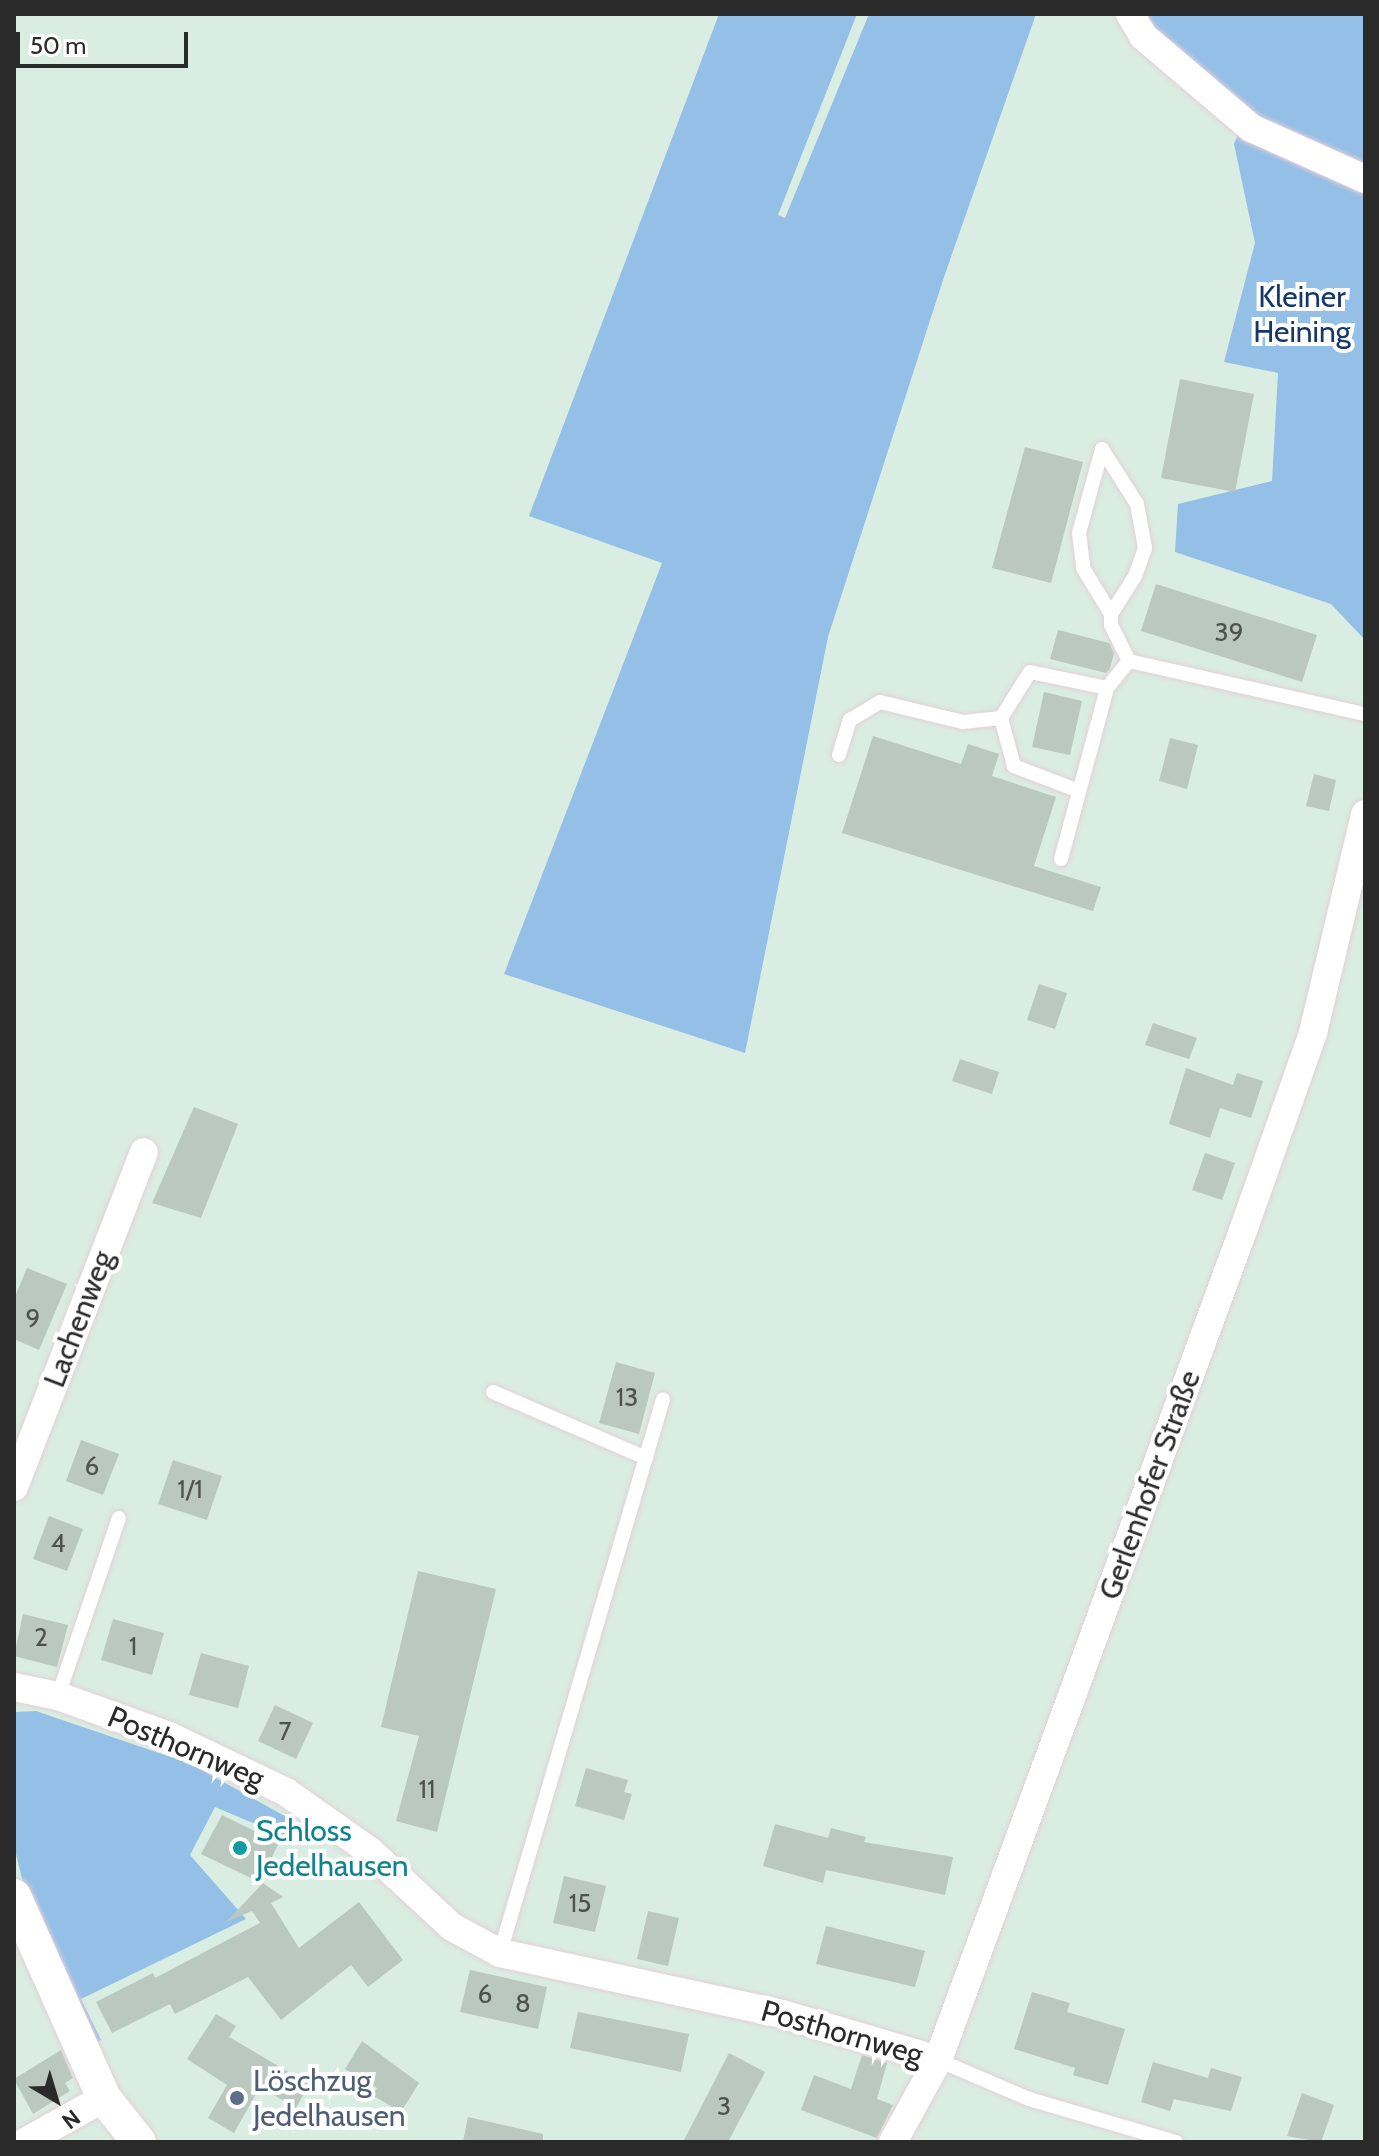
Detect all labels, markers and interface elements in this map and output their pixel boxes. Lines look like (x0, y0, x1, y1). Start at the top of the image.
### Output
scale bar (20, 16, 192, 66)
text: 50 m (30, 31, 86, 60)
park label: Kleiner Heining (1253, 279, 1351, 350)
house number: 39 (1215, 617, 1243, 649)
street label: Lachenweg (37, 1246, 121, 1392)
house number: 9 (26, 1303, 40, 1335)
street label: Gerlenhofer Straße (1092, 1366, 1208, 1604)
house number: 13 (616, 1382, 638, 1414)
house number: 6 (85, 1451, 99, 1483)
house number: 1/1 (177, 1474, 203, 1506)
house number: 4 (50, 1528, 66, 1560)
house number: 2 (34, 1622, 48, 1654)
house number: 1 (129, 1631, 137, 1663)
street label: Posthornweg (102, 1699, 270, 1797)
house number: 7 (278, 1716, 292, 1748)
house number: 11 (419, 1774, 435, 1806)
place label: Schloss Jedelhausen (256, 1813, 409, 1884)
marker: Schloss Jedelhausen (231, 1839, 249, 1857)
house number: 15 (569, 1888, 591, 1920)
house number: 6 (478, 1979, 492, 2011)
house number: 8 (515, 1988, 531, 2020)
street label: Posthornweg (757, 1993, 927, 2073)
north arrow (16, 2060, 96, 2140)
place label: Löschzug Jedelhausen (253, 2063, 406, 2134)
marker: Löschzug Jedelhausen (228, 2089, 246, 2107)
house number: 3 (717, 2091, 731, 2123)
text: N (57, 2104, 86, 2135)

